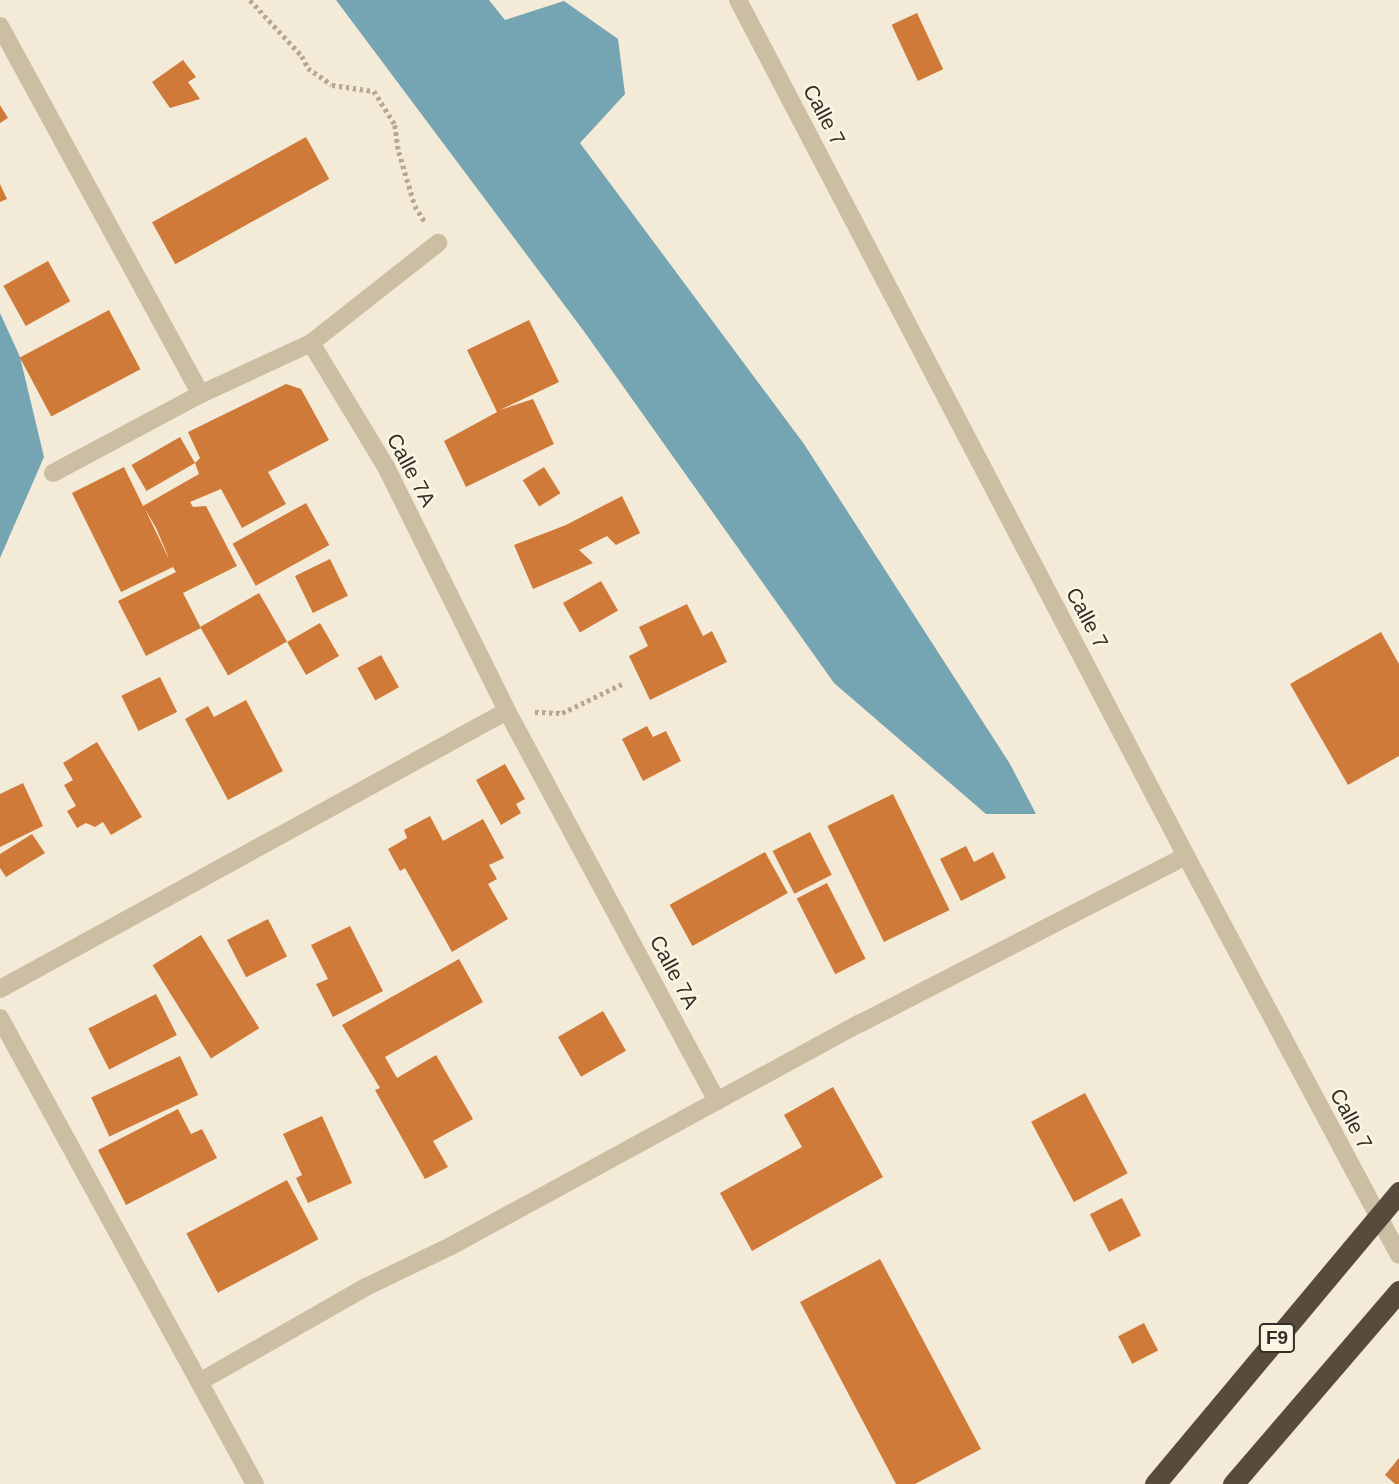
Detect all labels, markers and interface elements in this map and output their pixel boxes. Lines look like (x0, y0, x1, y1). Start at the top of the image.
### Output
street label: Calle 7 (798, 80, 850, 150)
street label: Calle 7A (381, 429, 441, 511)
street label: Calle 7 (1061, 583, 1113, 653)
street label: Calle 7A (644, 931, 704, 1013)
street label: Calle 7 (1325, 1084, 1377, 1154)
road number: F9 (1258, 1322, 1296, 1354)

